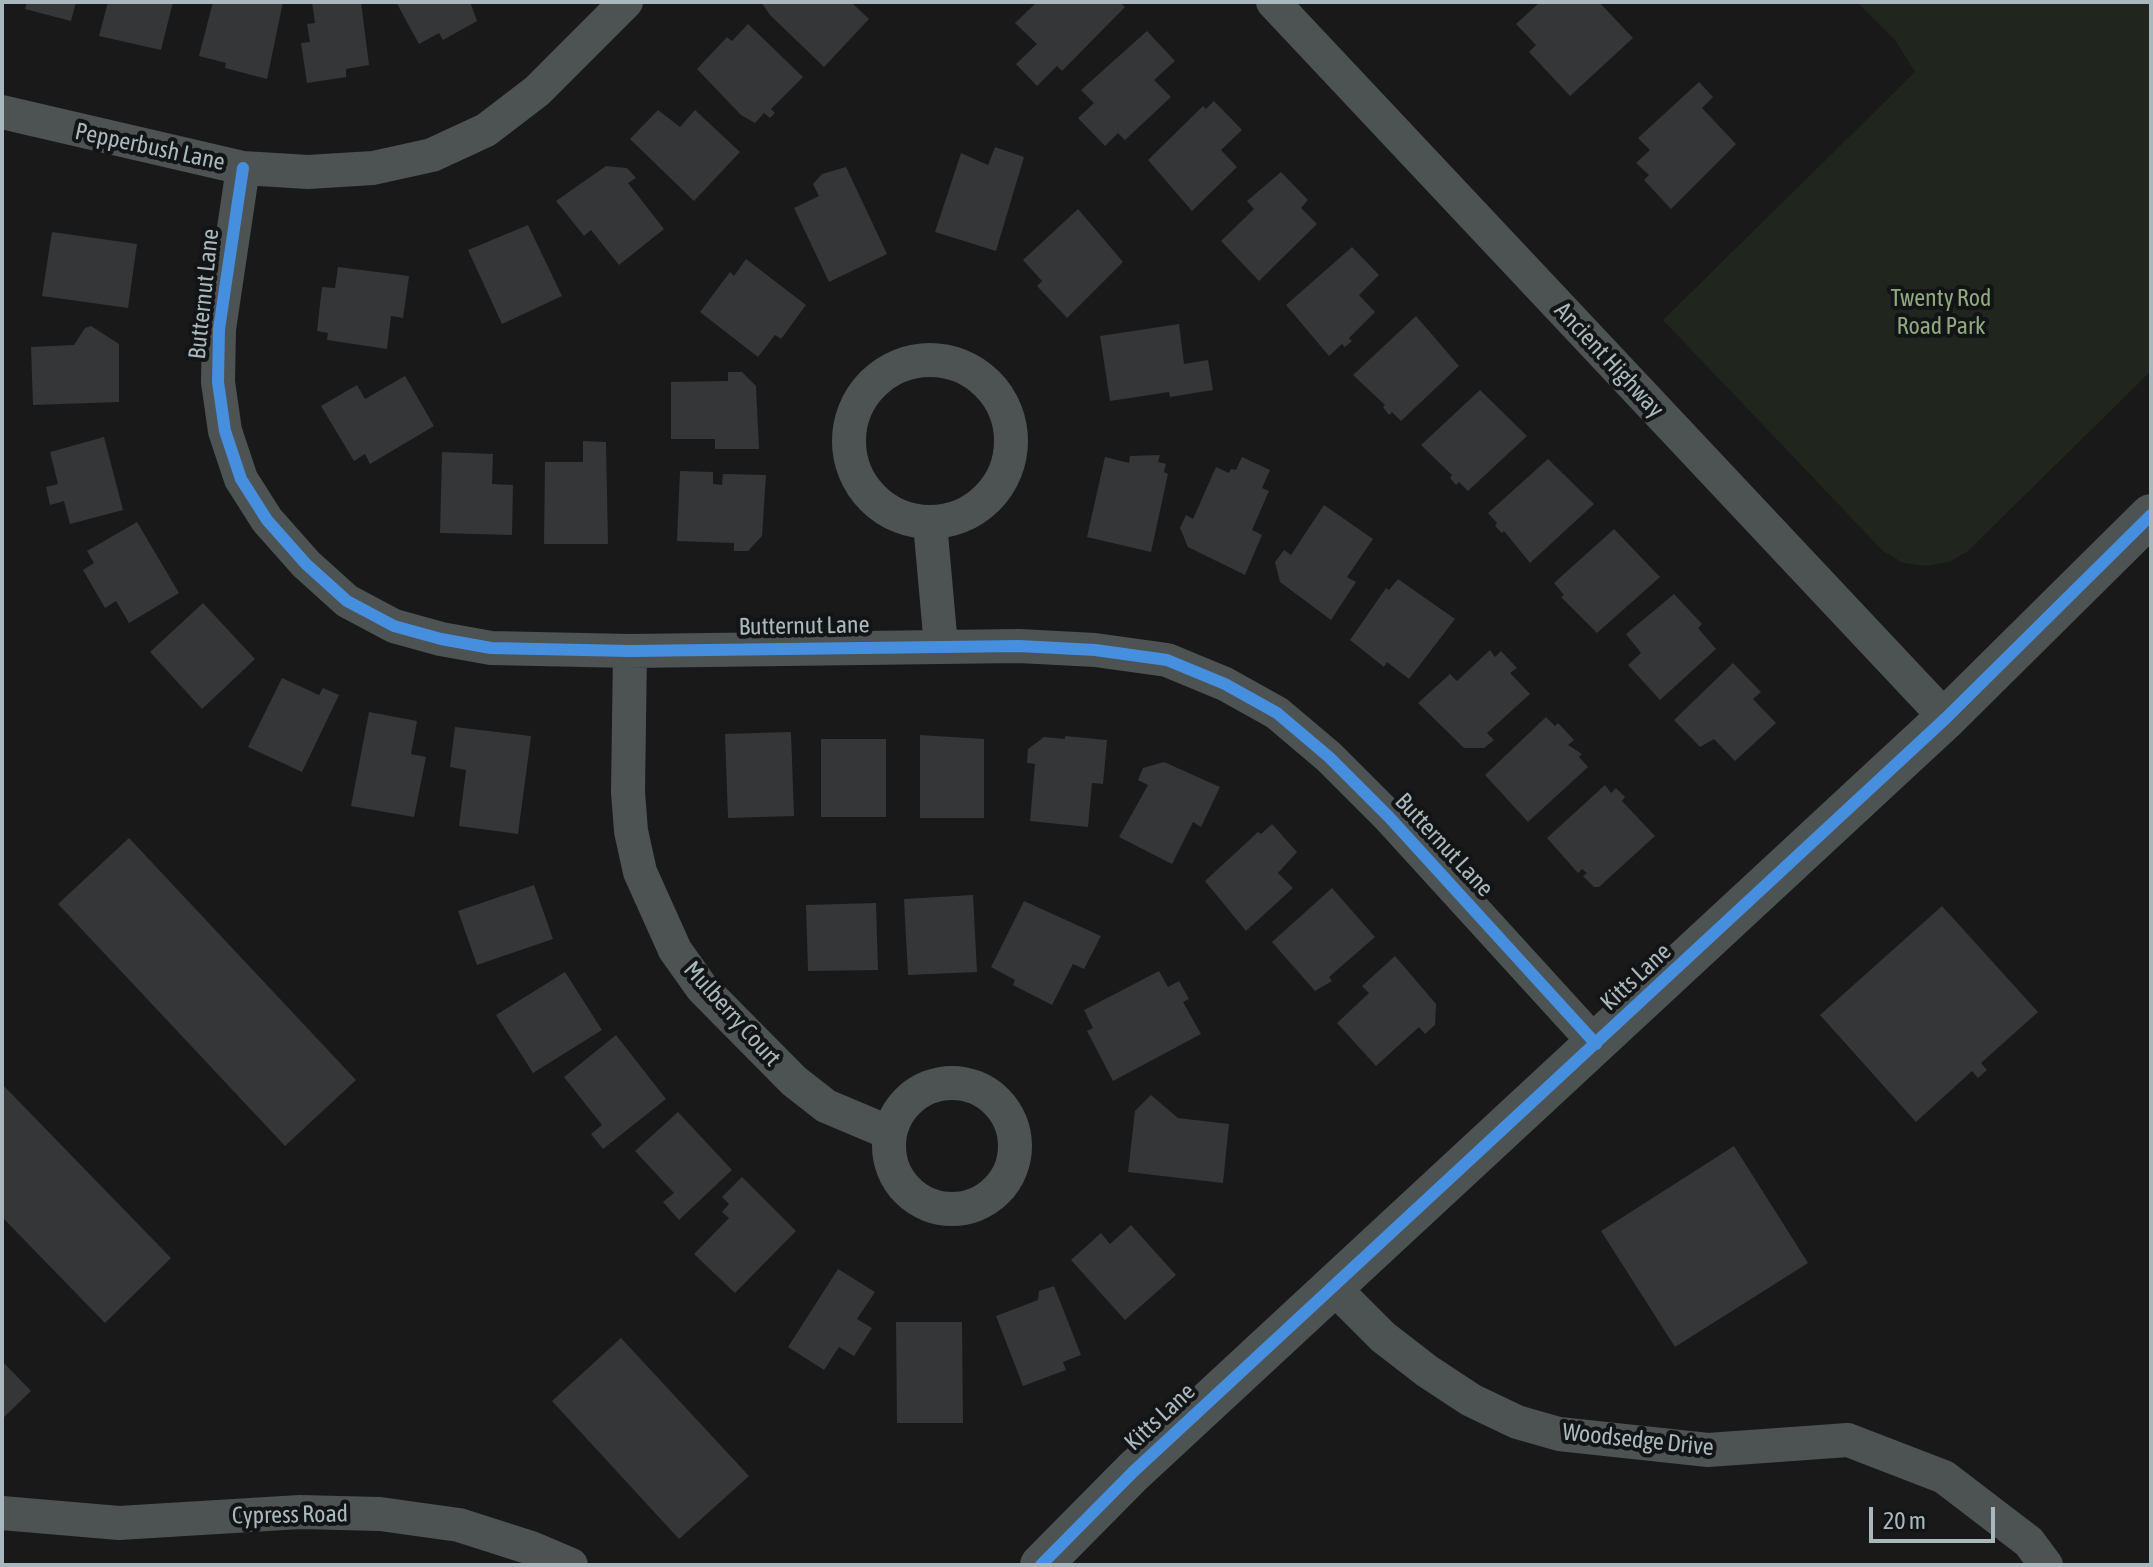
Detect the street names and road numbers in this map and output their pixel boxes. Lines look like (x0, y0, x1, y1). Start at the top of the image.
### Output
street label: Pepperbush Lane (72, 117, 228, 177)
street label: Butternut Lane (183, 227, 225, 361)
street label: Ancient Highway (1548, 296, 1670, 424)
street label: Butternut Lane (738, 610, 870, 642)
street label: Butternut Lane (1389, 787, 1499, 903)
street label: Kitts Lane (1595, 937, 1677, 1017)
street label: Mulberry Court (677, 956, 787, 1072)
street label: Kitts Lane (1119, 1377, 1201, 1457)
street label: Woodsedge Drive (1561, 1418, 1715, 1462)
street label: Cypress Road (232, 1500, 348, 1530)

